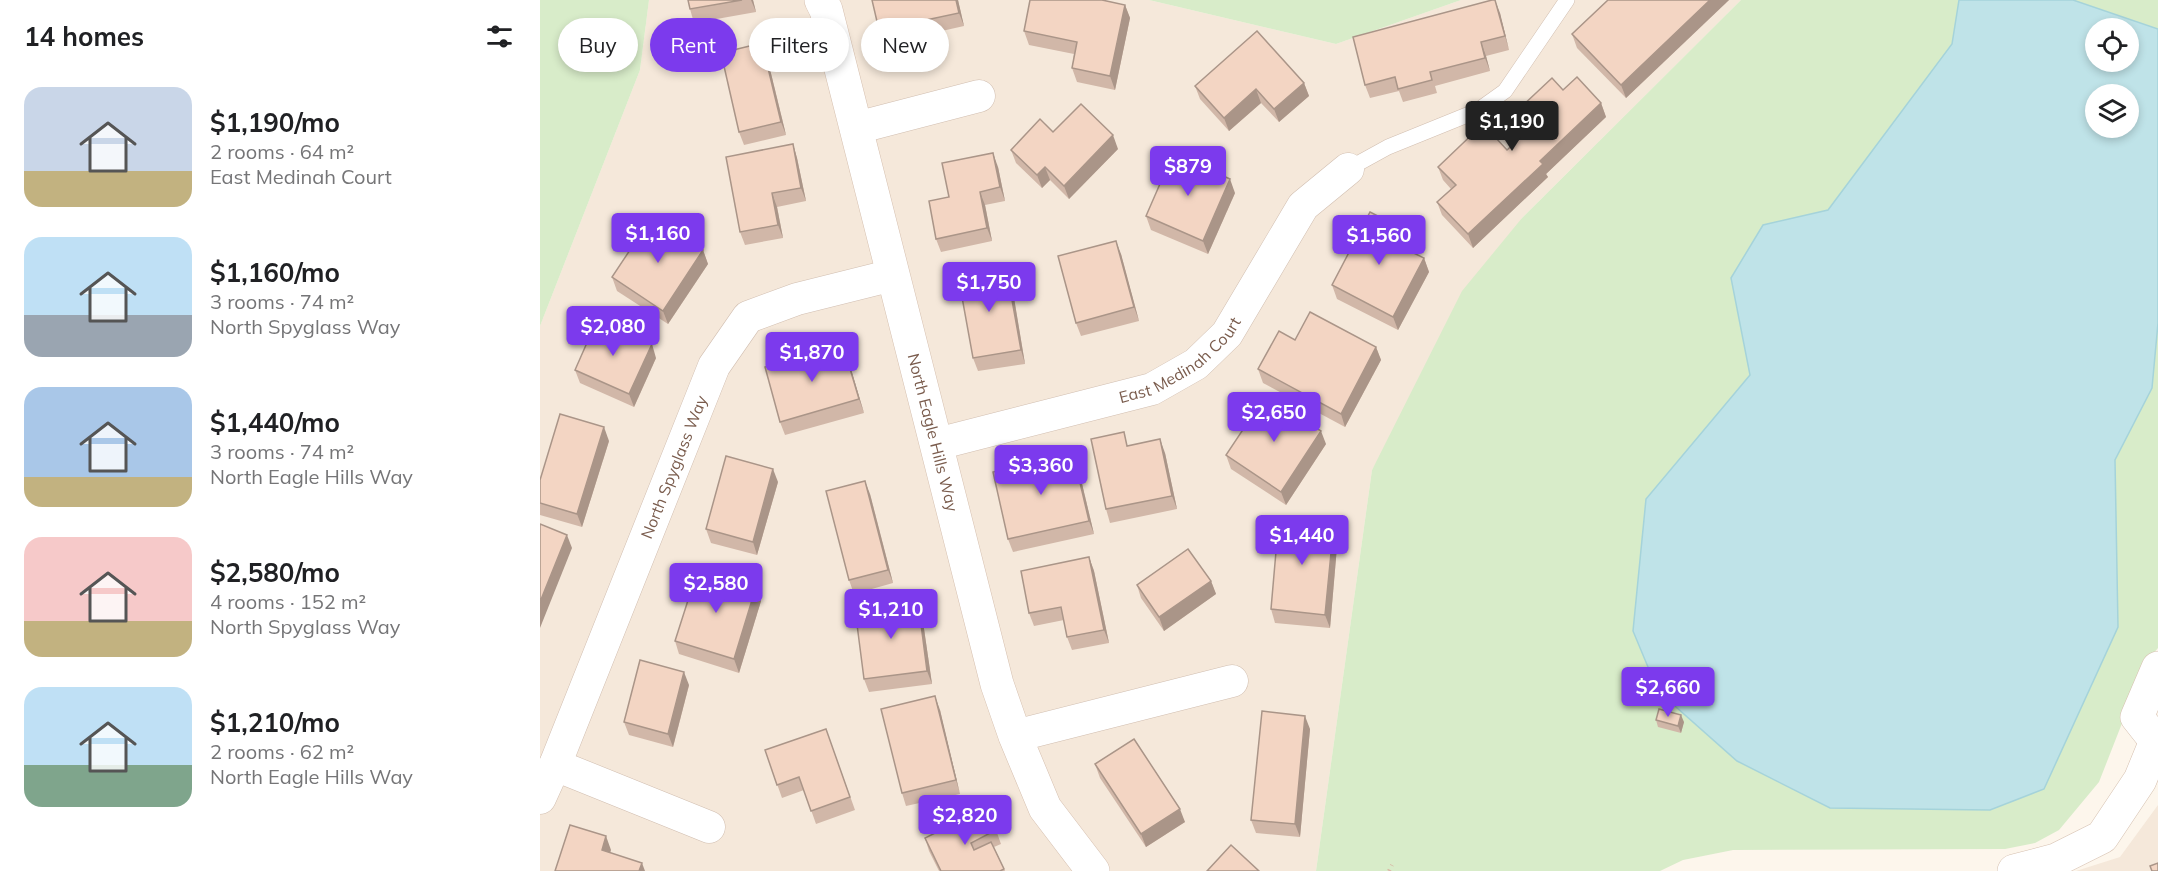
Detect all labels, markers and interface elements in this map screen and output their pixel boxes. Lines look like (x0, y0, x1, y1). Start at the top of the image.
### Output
chip: Buy (558, 18, 638, 72)
chip: Rent (650, 18, 737, 72)
chip: Filters (749, 18, 849, 72)
chip: New (861, 18, 949, 72)
map controls (2085, 18, 2139, 138)
button: locate (2085, 18, 2139, 72)
text: 14 homes (24, 20, 144, 53)
icon: filters (483, 20, 516, 53)
button: layers (2085, 84, 2139, 138)
pin: $1,190 (1463, 101, 1561, 152)
text: $1,190/mo (210, 106, 340, 139)
text: $1,190 (1480, 108, 1544, 133)
icon: home (72, 111, 144, 183)
text: 2 rooms · 64 m² (210, 139, 354, 164)
pin: $879 (1152, 146, 1224, 197)
text: $879 (1164, 153, 1212, 178)
text: East Medinah Court (210, 164, 392, 189)
pin: $1,160 (609, 213, 707, 264)
pin: $1,560 (1330, 215, 1428, 266)
text: $1,160 (626, 220, 690, 245)
text: $1,560 (1347, 222, 1411, 247)
text: $1,160/mo (210, 256, 340, 289)
icon: home (72, 261, 144, 333)
pin: $1,750 (940, 262, 1038, 313)
text: $1,750 (957, 269, 1021, 294)
text: 3 rooms · 74 m² (210, 289, 354, 314)
pin: $2,080 (564, 306, 662, 357)
text: $2,080 (581, 313, 645, 338)
street label: East Medinah Court (1117, 313, 1245, 407)
text: North Spyglass Way (210, 314, 400, 339)
pin: $1,870 (763, 332, 861, 383)
text: $1,870 (780, 339, 844, 364)
street label: North Eagle Hills Way (903, 351, 963, 514)
street label: North Spyglass Way (636, 392, 711, 542)
pin: $2,650 (1225, 392, 1323, 443)
text: $2,650 (1242, 399, 1306, 424)
text: $1,440/mo (210, 406, 340, 439)
icon: home (72, 411, 144, 483)
text: 3 rooms · 74 m² (210, 439, 354, 464)
pin: $3,360 (992, 445, 1090, 496)
text: $3,360 (1009, 452, 1073, 477)
text: North Eagle Hills Way (210, 464, 413, 489)
pin: $1,440 (1253, 515, 1351, 566)
text: $1,440 (1270, 522, 1334, 547)
text: $2,580/mo (210, 556, 340, 589)
icon: home (72, 561, 144, 633)
pin: $2,580 (667, 563, 765, 614)
text: $2,580 (684, 570, 748, 595)
text: 4 rooms · 152 m² (210, 589, 366, 614)
pin: $1,210 (842, 589, 940, 640)
text: $1,210 (859, 596, 923, 621)
text: North Spyglass Way (210, 614, 400, 639)
pin: $2,660 (1619, 667, 1717, 718)
text: $2,660 (1636, 674, 1700, 699)
text: $1,210/mo (210, 706, 340, 739)
icon: home (72, 711, 144, 783)
text: 2 rooms · 62 m² (210, 739, 354, 764)
text: North Eagle Hills Way (210, 764, 413, 789)
pin: $2,820 (916, 795, 1014, 846)
text: $2,820 (933, 802, 997, 827)

